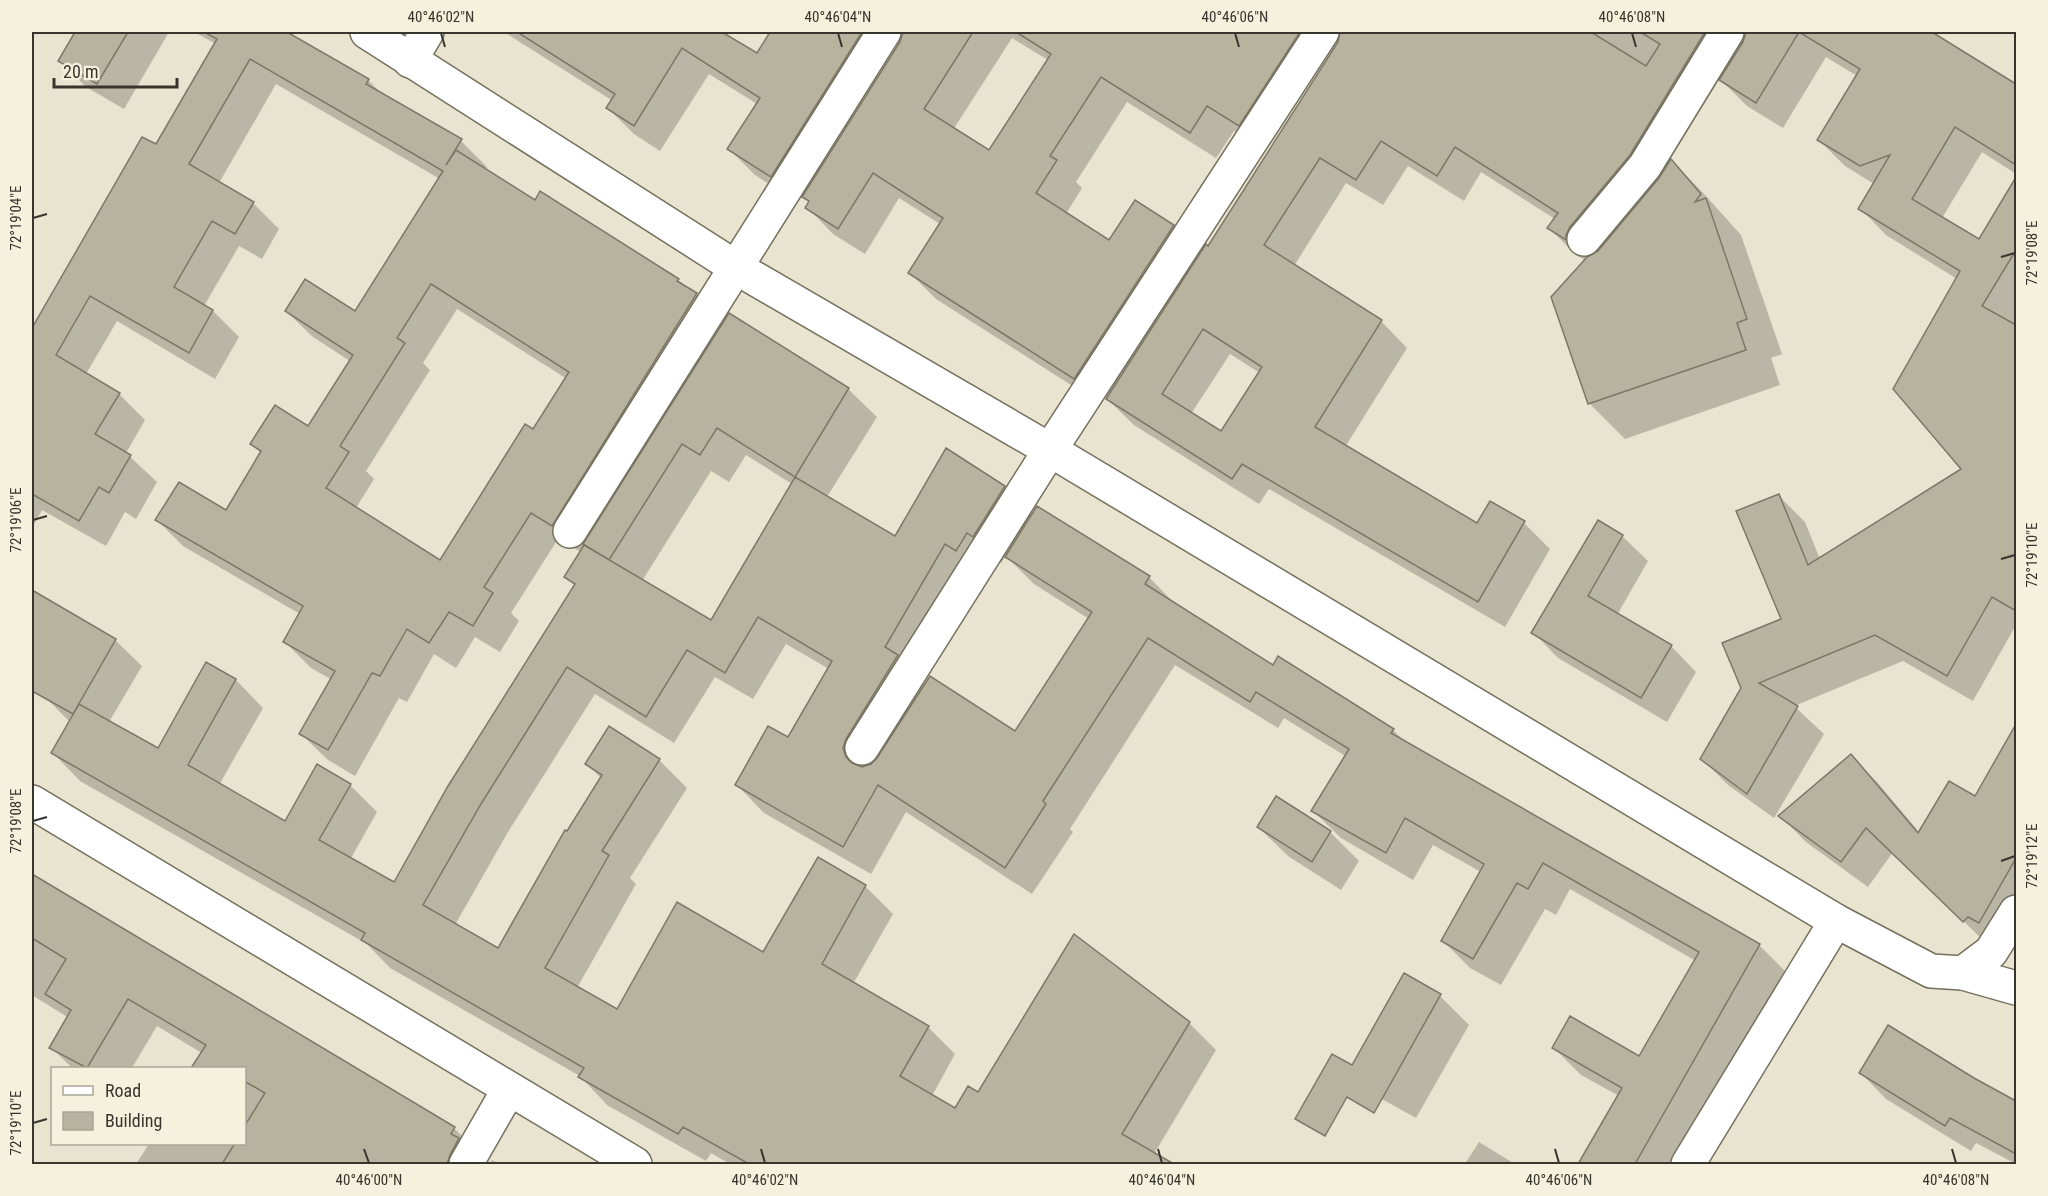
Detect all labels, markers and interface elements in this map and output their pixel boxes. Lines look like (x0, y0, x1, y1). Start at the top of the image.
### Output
text: 40°46'02"N (408, 8, 474, 26)
text: 40°46'04"N (805, 8, 871, 26)
text: 40°46'06"N (1202, 8, 1268, 26)
text: 40°46'08"N (1599, 8, 1665, 26)
scale bar (54, 51, 177, 89)
text: 20 m (63, 61, 98, 82)
text: 72°19'04"E (7, 186, 25, 250)
text: 72°19'08"E (2023, 221, 2041, 285)
text: 72°19'06"E (7, 488, 25, 552)
text: 72°19'10"E (2023, 523, 2041, 587)
text: 72°19'08"E (7, 789, 25, 853)
text: 72°19'12"E (2023, 824, 2041, 888)
legend (51, 1067, 246, 1145)
text: Road (105, 1080, 141, 1101)
text: 72°19'10"E (7, 1091, 25, 1155)
text: Building (105, 1110, 162, 1131)
text: 40°46'00"N (336, 1171, 402, 1189)
text: 40°46'02"N (732, 1171, 798, 1189)
text: 40°46'04"N (1129, 1171, 1195, 1189)
text: 40°46'06"N (1526, 1171, 1592, 1189)
text: 40°46'08"N (1923, 1171, 1989, 1189)

